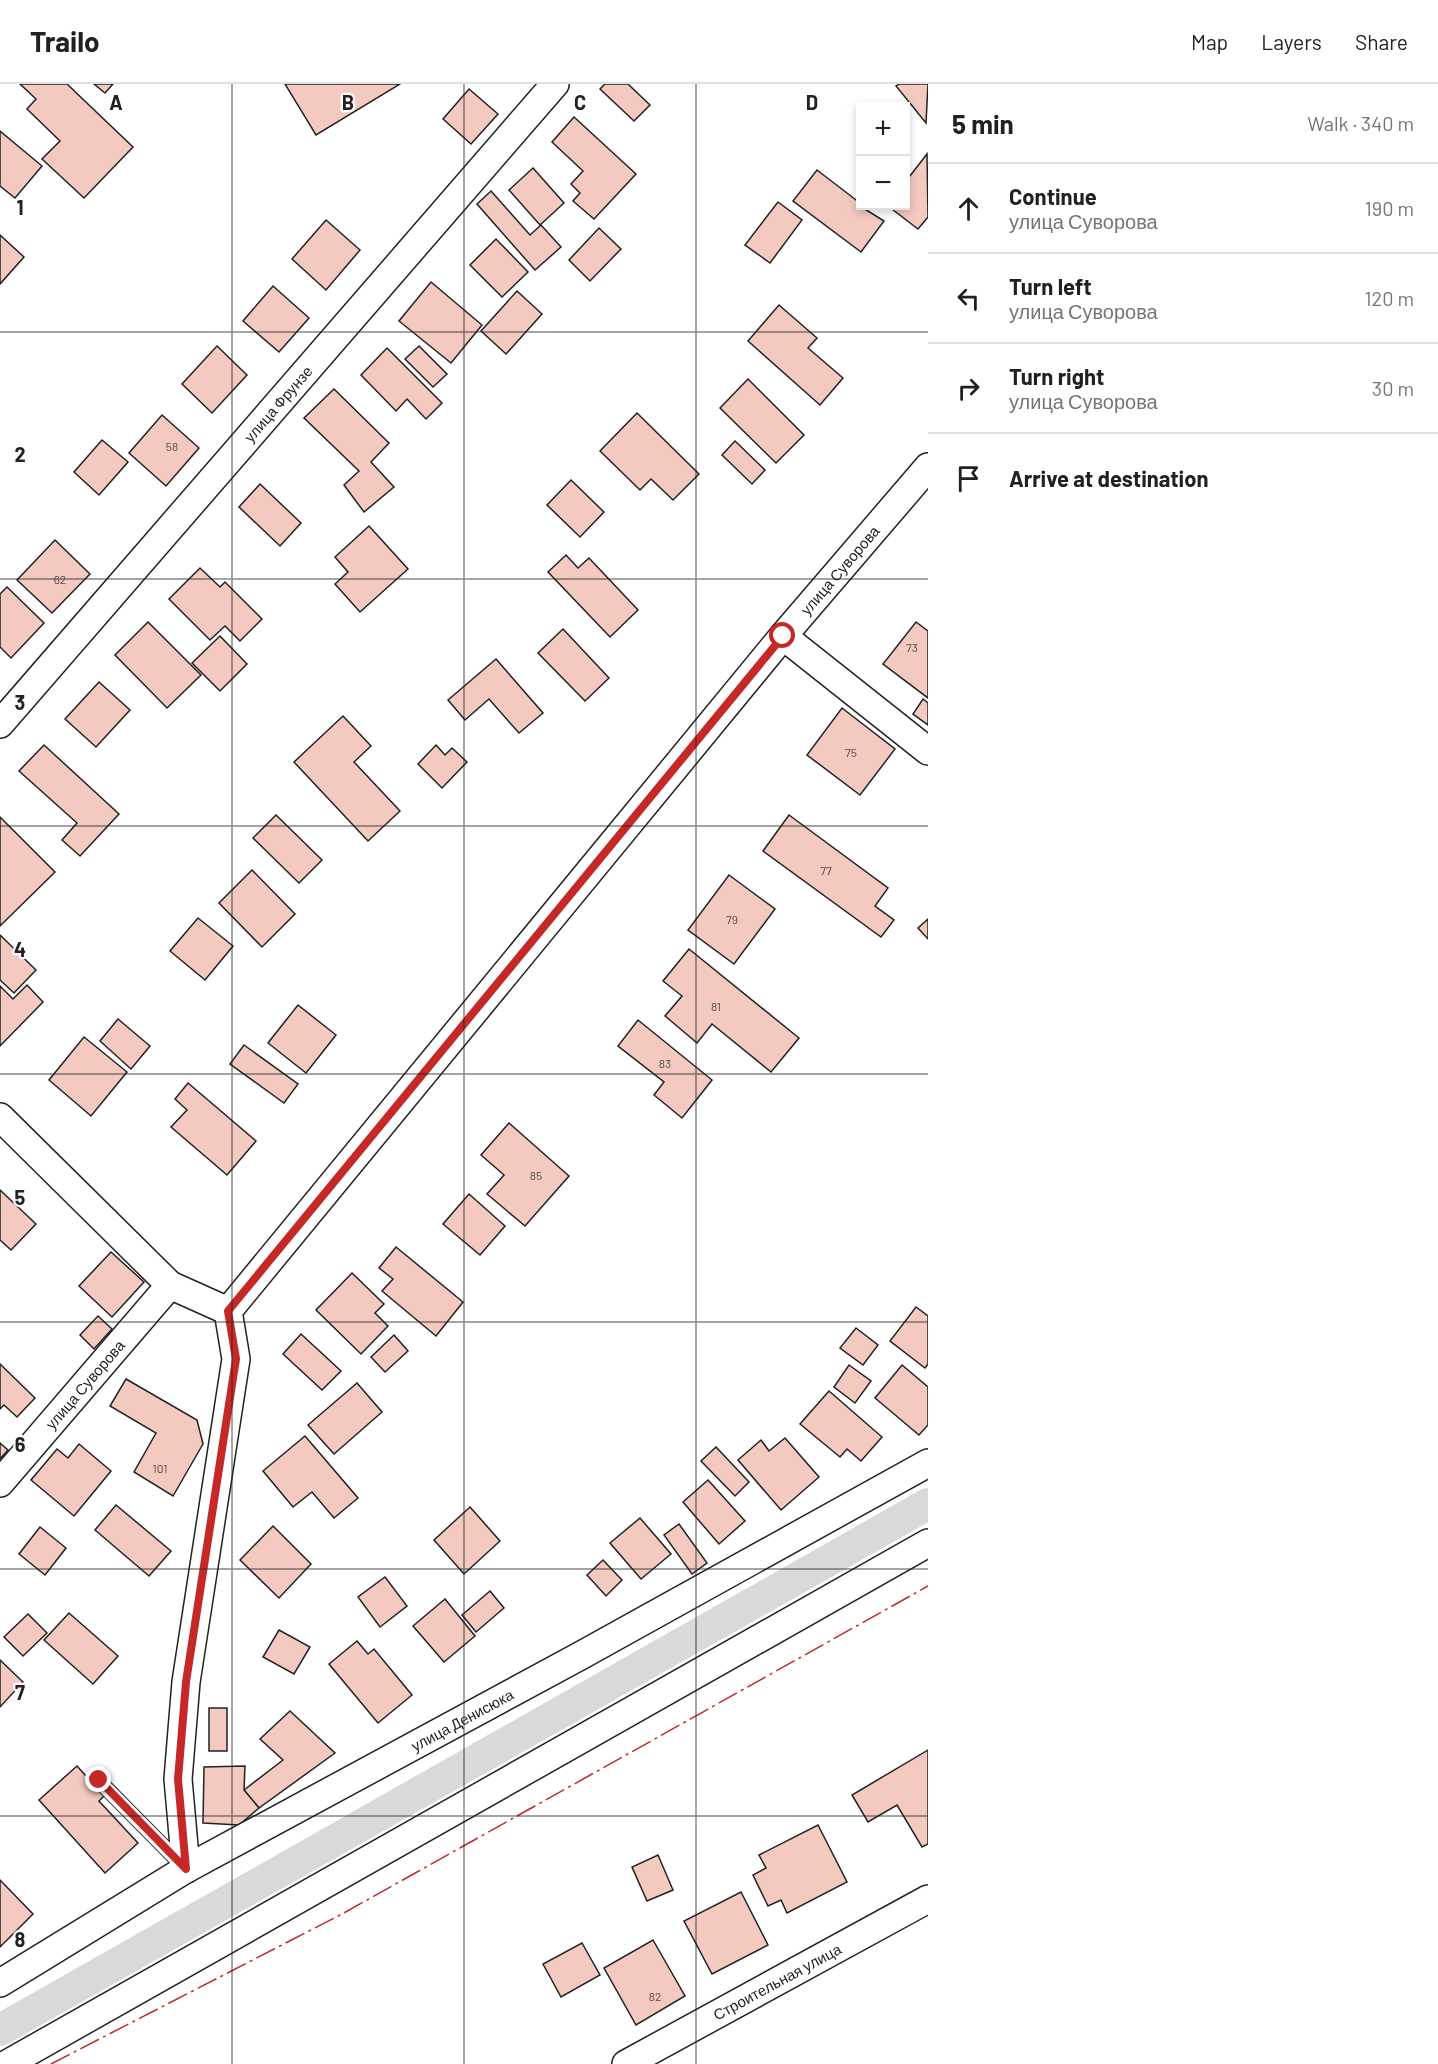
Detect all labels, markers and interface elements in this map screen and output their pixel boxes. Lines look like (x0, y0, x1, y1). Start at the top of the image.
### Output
text: Trailo (30, 24, 100, 58)
text: Map (1191, 29, 1228, 54)
text: Layers (1261, 29, 1322, 54)
text: Share (1355, 29, 1408, 54)
text: A (109, 90, 123, 114)
text: B (342, 90, 354, 114)
text: C (574, 90, 586, 114)
text: D (806, 90, 818, 114)
map controls (856, 102, 910, 210)
button: + (856, 102, 910, 156)
text: 5 min (952, 108, 1014, 139)
text: Walk · 340 m (1307, 111, 1414, 135)
button: − (856, 156, 910, 210)
text: Continue (1009, 183, 1097, 209)
icon: ahead (952, 192, 985, 225)
text: 1 (16, 195, 24, 219)
text: 190 m (1365, 196, 1414, 220)
text: улица Суворова (1009, 209, 1158, 233)
text: Turn left (1009, 273, 1092, 299)
icon: left (952, 282, 985, 315)
text: 120 m (1364, 286, 1414, 310)
text: улица Суворова (1009, 299, 1158, 323)
street label: улица Фрунзе (240, 362, 316, 445)
text: Turn right (1009, 363, 1104, 389)
icon: right (952, 372, 985, 405)
text: 30 m (1372, 376, 1414, 400)
text: улица Суворова (1009, 389, 1158, 413)
house number: 58 (166, 439, 178, 453)
text: 2 (14, 442, 26, 466)
icon: arrive (952, 462, 985, 495)
text: Arrive at destination (1009, 465, 1208, 491)
street label: улица Суворова (796, 521, 883, 618)
house number: 62 (54, 572, 66, 586)
route start (769, 622, 795, 648)
house number: 73 (906, 640, 918, 654)
text: 3 (15, 690, 25, 714)
house number: 75 (845, 745, 857, 759)
house number: 77 (820, 863, 832, 877)
house number: 79 (726, 912, 738, 926)
text: 4 (14, 937, 26, 961)
house number: 81 (711, 999, 721, 1013)
house number: 83 (659, 1056, 671, 1070)
house number: 85 (530, 1168, 542, 1182)
text: 5 (15, 1185, 26, 1209)
street label: улица Суворова (41, 1336, 128, 1433)
text: 6 (15, 1432, 26, 1456)
house number: 101 (153, 1461, 167, 1475)
text: 7 (15, 1680, 25, 1704)
street label: улица Денисюка (408, 1685, 517, 1755)
route end (85, 1766, 111, 1792)
text: 8 (15, 1927, 26, 1951)
street label: Строительная улица (710, 1939, 845, 2024)
house number: 82 (649, 1989, 661, 2003)

